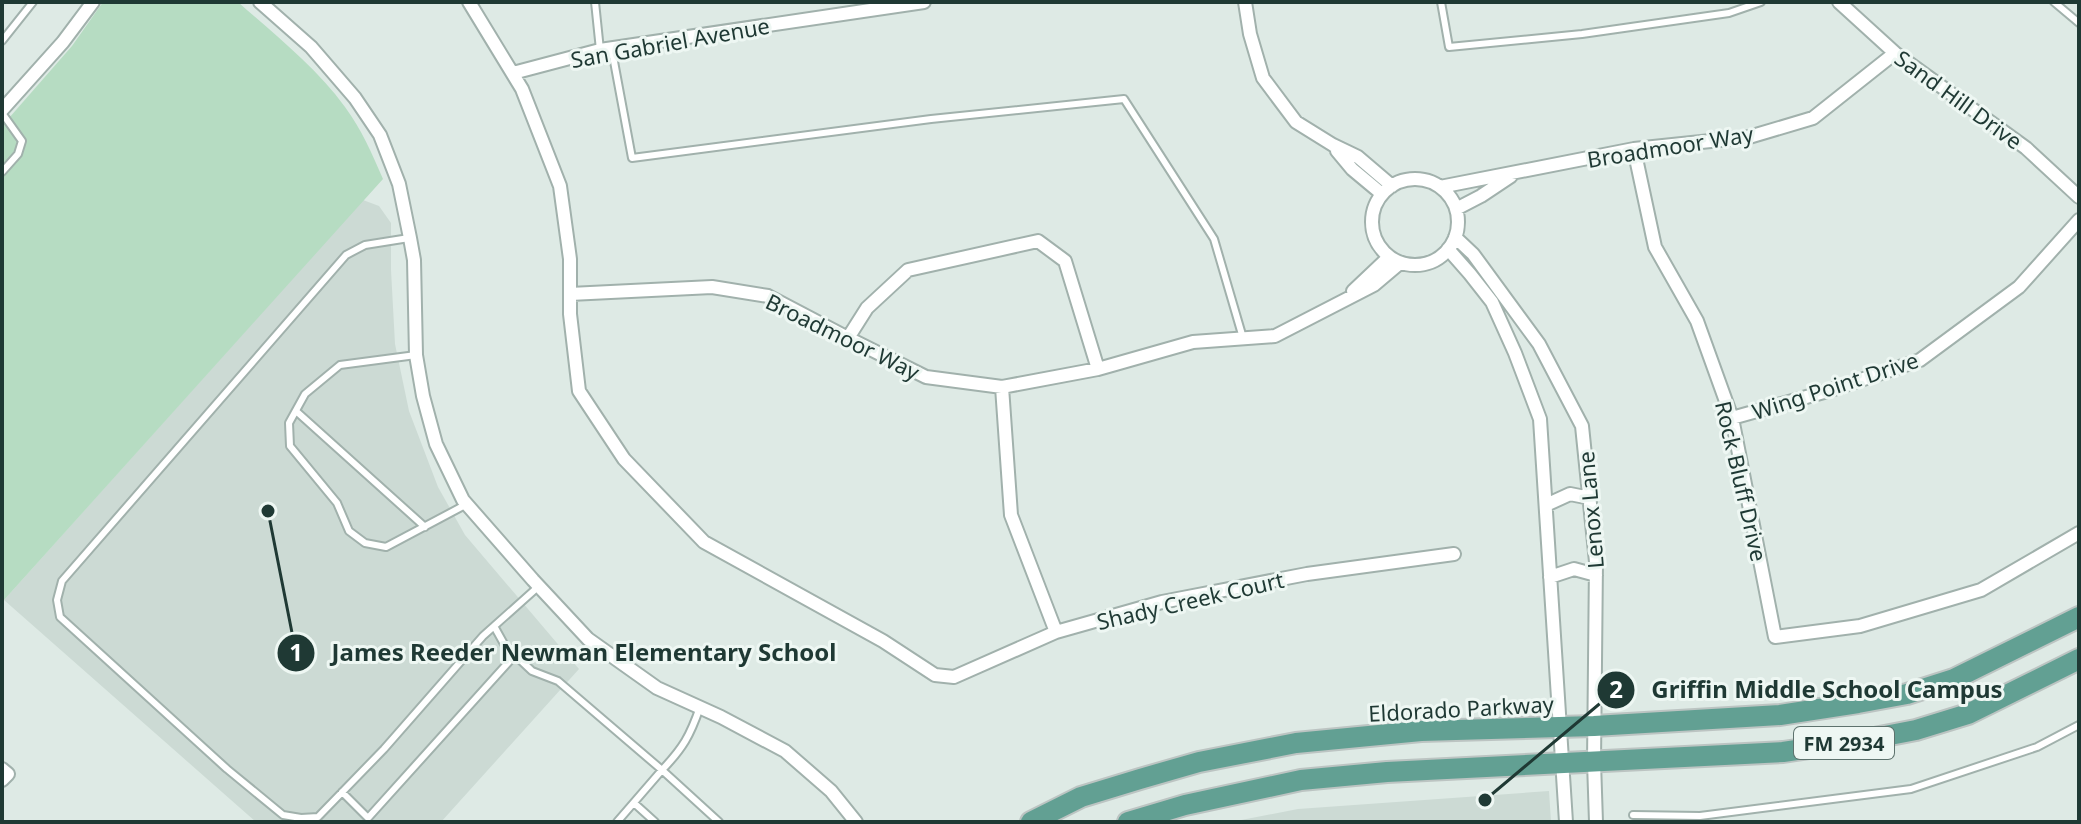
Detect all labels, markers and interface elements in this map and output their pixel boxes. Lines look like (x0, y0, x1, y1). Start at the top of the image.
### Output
street label: San Gabriel Avenue (568, 10, 772, 74)
street label: Sand Hill Drive (1889, 43, 2029, 155)
street label: Broadmoor Way (1585, 118, 1756, 174)
street label: Broadmoor Way (761, 286, 926, 387)
street label: Wing Point Drive (1748, 344, 1922, 426)
street label: Rock Bluff Drive (1709, 398, 1775, 564)
street label: Lenox Lane (1570, 450, 1610, 570)
street label: Shady Creek Court (1093, 564, 1287, 636)
callout: James Reeder Newman Elementary School (276, 629, 853, 677)
text: 1 (289, 635, 303, 668)
text: James Reeder Newman Elementary School (330, 635, 836, 668)
callout: Griffin Middle School Campus (1596, 666, 2019, 714)
text: 2 (1609, 672, 1623, 705)
text: Griffin Middle School Campus (1651, 672, 2003, 705)
street label: Eldorado Parkway (1368, 688, 1555, 728)
road number: FM 2934 (1794, 727, 1894, 759)

